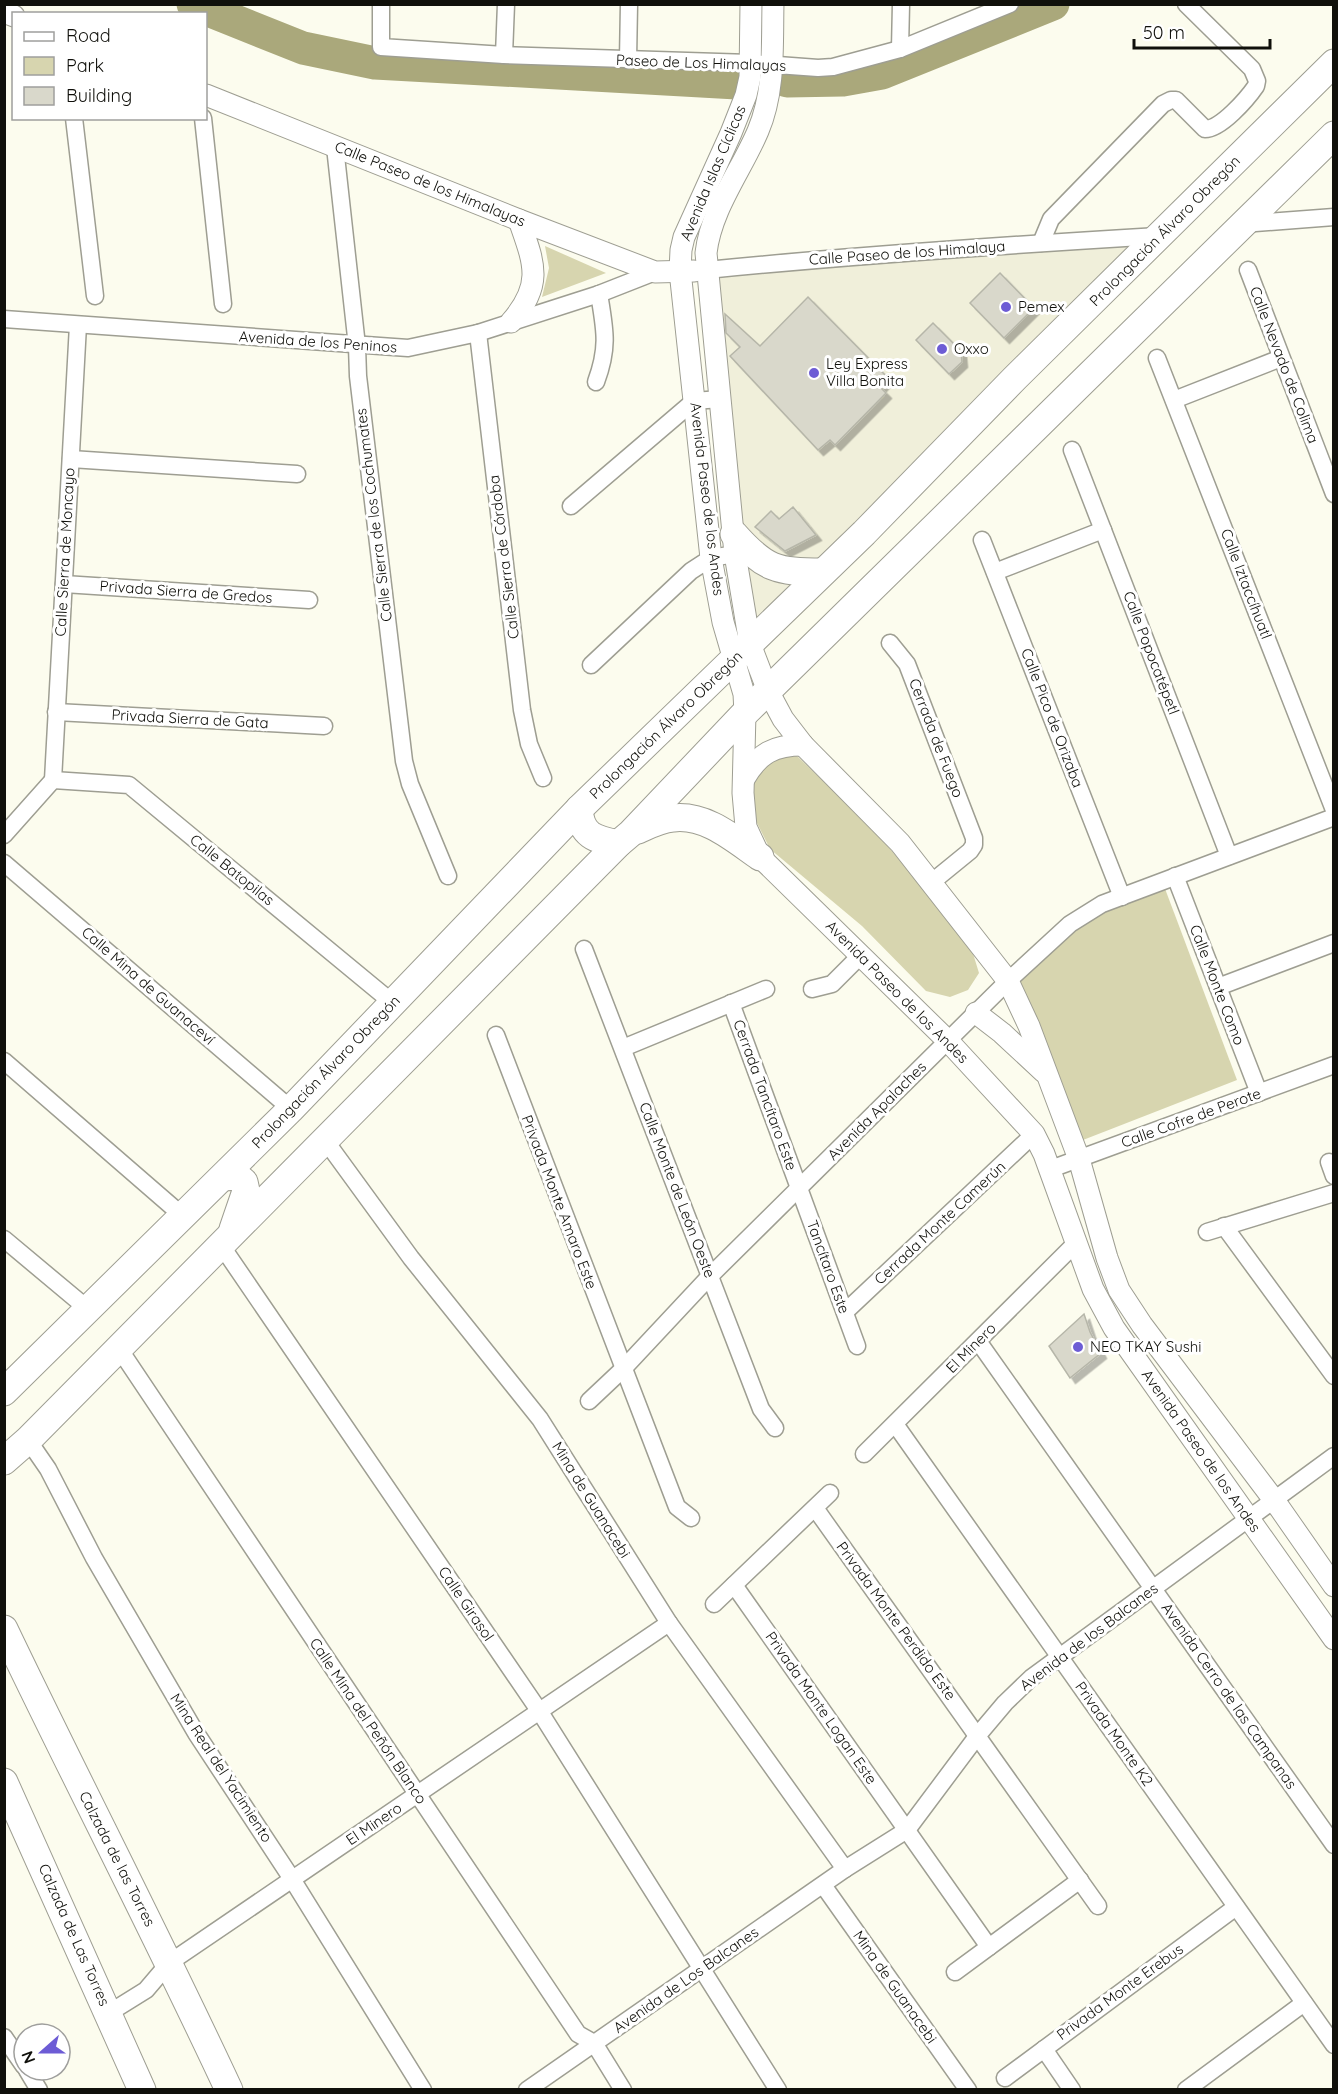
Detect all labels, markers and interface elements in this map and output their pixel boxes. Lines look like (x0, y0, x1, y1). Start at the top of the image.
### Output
legend (12, 12, 207, 120)
scale bar (1134, 12, 1270, 50)
text: 50 m (1143, 21, 1185, 44)
text: Road (66, 24, 111, 47)
street label: Paseo de Los Himalayas (616, 50, 787, 75)
text: Park (66, 54, 104, 77)
text: Building (66, 84, 132, 107)
street label: Avenida Islas Cíclicas (675, 102, 750, 244)
street label: Calle Paseo de los Himalayas (332, 137, 528, 231)
street label: Prolongación Álvaro Obregón (1085, 151, 1244, 310)
street label: Calle Paseo de los Himalaya (808, 236, 1006, 269)
street label: Calle Nevado de Colima (1246, 284, 1323, 446)
place label: Pemex (1018, 297, 1065, 316)
marker: Pemex (999, 300, 1013, 314)
street label: Avenida de los Peninos (238, 326, 398, 357)
place label: Oxxo (954, 339, 989, 358)
marker: Oxxo (935, 342, 949, 356)
place label: Ley Express Villa Bonita (826, 354, 908, 390)
marker: Ley Express Villa Bonita (807, 366, 821, 380)
street label: Avenida Paseo de los Andes (686, 401, 729, 597)
street label: Calle Sierra de los Cochumates (351, 407, 396, 623)
street label: Calle Sierra de Moncayo (51, 467, 78, 637)
street label: Calle Sierra de Córdoba (484, 474, 523, 640)
street label: Calle Iztaccíhuatl (1217, 526, 1276, 642)
street label: Privada Sierra de Gredos (99, 576, 273, 607)
street label: Calle Popocatépetl (1119, 588, 1184, 717)
street label: Calle Pico de Orizaba (1017, 645, 1088, 790)
street label: Prolongación Álvaro Obregón (585, 646, 746, 803)
street label: Cerrada de Fuego (905, 676, 968, 800)
street label: Privada Sierra de Gata (111, 705, 269, 732)
street label: Calle Batopilas (186, 830, 278, 909)
street label: Avenida Paseo de los Andes (822, 916, 973, 1067)
street label: Calle Monte Como (1186, 922, 1249, 1048)
street label: Calle Mina de Guanaceví (78, 923, 219, 1049)
street label: Prolongación Álvaro Obregón (247, 991, 404, 1152)
street label: Cerrada Tancítaro Este (729, 1017, 802, 1173)
street label: Avenida Apalaches (823, 1057, 930, 1164)
street label: Calle Cofre de Perote (1118, 1083, 1263, 1152)
street label: Calle Monte de León Oeste (635, 1099, 720, 1280)
street label: Privada Monte Amaro Este (517, 1112, 601, 1292)
street label: Cerrada Monte Camerún (870, 1157, 1009, 1288)
street label: Tancítaro Este (803, 1217, 854, 1316)
street label: El Minero (942, 1319, 1000, 1377)
place label: NEO TKAY Sushi (1090, 1337, 1201, 1356)
marker: NEO TKAY Sushi (1071, 1340, 1085, 1354)
street label: Avenida Paseo de los Andes (1138, 1366, 1265, 1536)
street label: Mina de Guanacebi (548, 1438, 635, 1561)
street label: Privada Monte Perdido Este (833, 1538, 960, 1704)
street label: Calle Girasol (434, 1563, 498, 1645)
street label: Avenida de los Balcanes (1016, 1578, 1162, 1695)
street label: Avenida Cerro de las Campanas (1158, 1599, 1301, 1793)
street label: Privada Monte Logan Este (761, 1628, 881, 1788)
street label: Calle Mina del Peñón Blanco (306, 1634, 431, 1807)
street label: Privada Monte K2 (1071, 1678, 1158, 1790)
street label: Mina Real del Yacimiento (166, 1690, 277, 1846)
street label: Calzada de las Torres (75, 1788, 160, 1930)
street label: El Minero (342, 1798, 405, 1849)
street label: Calzada de Las Torres (35, 1861, 114, 2009)
street label: Avenida de Los Balcanes (609, 1922, 762, 2037)
street label: Mina de Guanacebi (849, 1927, 941, 2047)
street label: Privada Monte Erebus (1053, 1939, 1187, 2044)
north arrow (12, 2022, 72, 2082)
text: N (17, 2048, 39, 2066)

